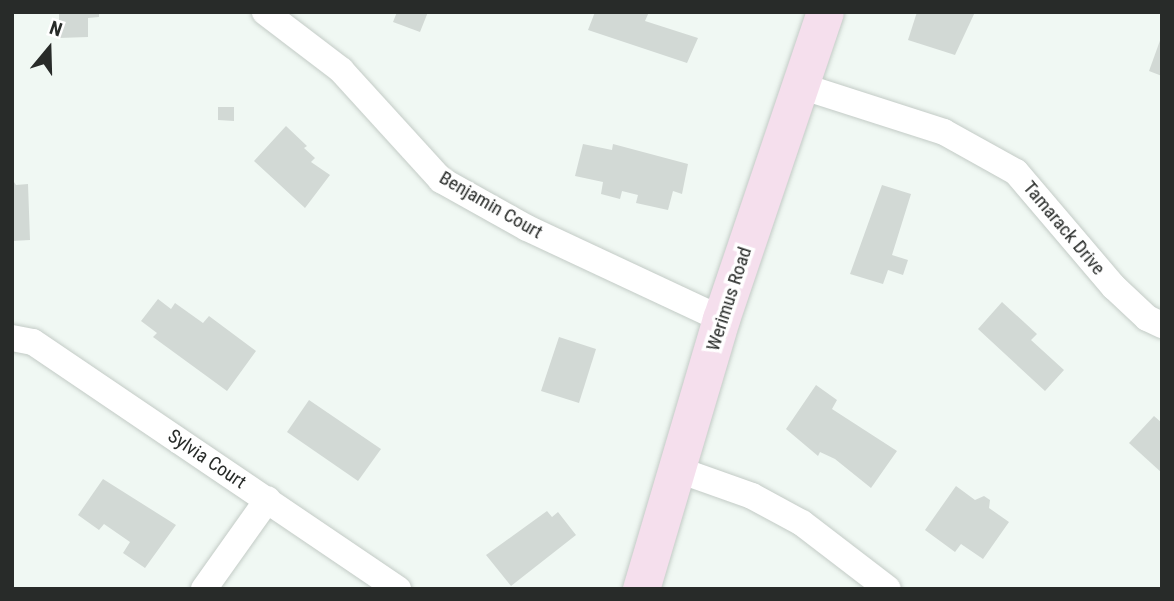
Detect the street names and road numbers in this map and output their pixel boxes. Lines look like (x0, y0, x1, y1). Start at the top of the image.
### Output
street label: Benjamin Court (435, 166, 547, 244)
street label: Tamarack Drive (1018, 176, 1110, 280)
street label: Werimus Road (701, 244, 757, 354)
street label: Sylvia Court (164, 425, 250, 493)

